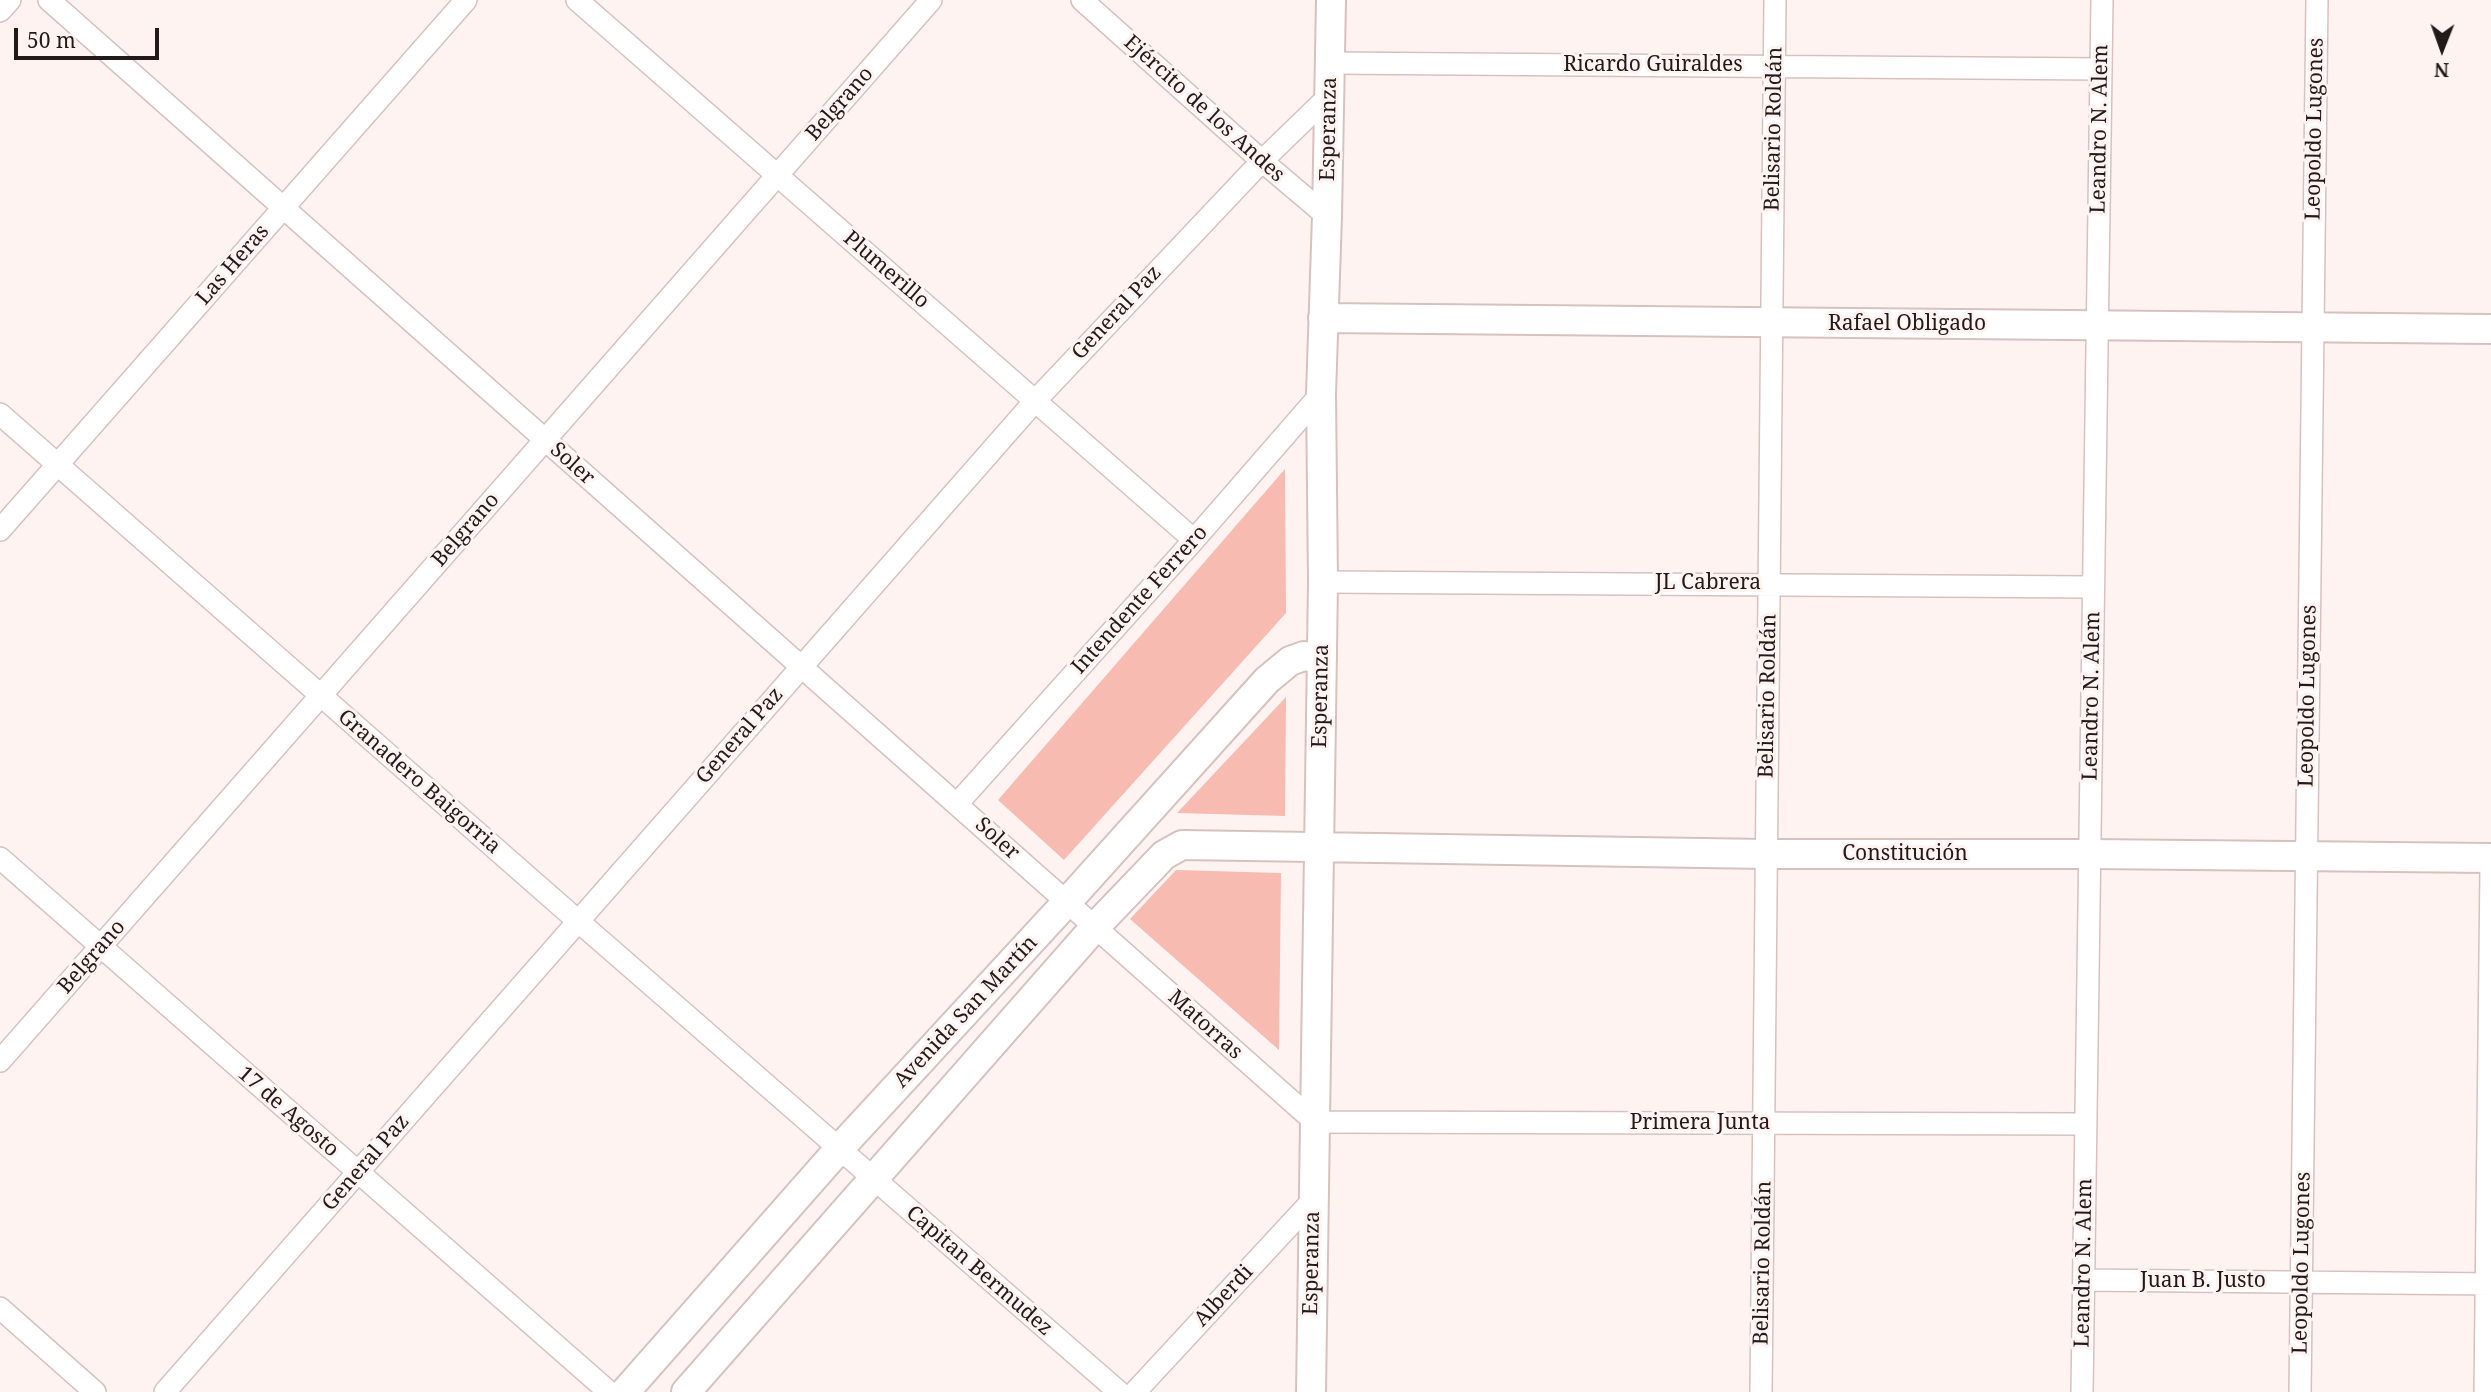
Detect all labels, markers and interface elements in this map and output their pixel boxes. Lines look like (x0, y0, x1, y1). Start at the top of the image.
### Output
scale bar (18, 14, 163, 58)
north arrow (2407, 14, 2477, 84)
text: 50 m (27, 26, 76, 54)
street label: Ejército de los Andes (1118, 30, 1290, 188)
street label: Leopoldo Lugones (2301, 38, 2329, 220)
street label: Leandro N. Alem (2086, 44, 2114, 214)
street label: Belisario Roldán (1760, 47, 1788, 211)
street label: Ricardo Guiraldes (1563, 52, 1743, 78)
text: N (2434, 57, 2449, 83)
street label: Belgrano (801, 62, 879, 146)
street label: Esperanza (1315, 77, 1343, 181)
street label: Las Heras (191, 220, 275, 310)
street label: Plumerillo (838, 226, 934, 314)
street label: General Paz (1067, 261, 1167, 365)
street label: Rafael Obligado (1828, 311, 1986, 337)
street label: Soler (545, 438, 599, 490)
street label: Belgrano (427, 488, 505, 572)
street label: Intendente Ferrero (1067, 521, 1213, 679)
street label: JL Cabrera (1655, 570, 1761, 596)
street label: Leopoldo Lugones (2294, 605, 2322, 787)
street label: Leandro N. Alem (2078, 611, 2106, 781)
street label: Belisario Roldán (1754, 614, 1782, 778)
street label: Esperanza (1307, 644, 1335, 748)
street label: General Paz (691, 683, 789, 789)
street label: Granadero Baigorria (333, 705, 505, 859)
street label: Soler (970, 813, 1024, 865)
street label: Constitución (1842, 841, 1968, 867)
street label: Belgrano (53, 915, 131, 999)
street label: Avenida San Martín (889, 931, 1043, 1093)
street label: Matorras (1163, 985, 1247, 1065)
street label: 17 de Agosto (232, 1061, 344, 1163)
street label: General Paz (317, 1110, 415, 1216)
street label: Primera Junta (1630, 1110, 1770, 1136)
street label: Leopoldo Lugones (2288, 1172, 2316, 1354)
street label: Leandro N. Alem (2070, 1178, 2098, 1348)
street label: Belisario Roldán (1749, 1181, 1777, 1345)
street label: Capitan Bermudez (901, 1201, 1057, 1341)
street label: Esperanza (1298, 1211, 1326, 1315)
street label: Alberdi (1189, 1260, 1259, 1332)
street label: Juan B. Justo (2140, 1268, 2266, 1294)

